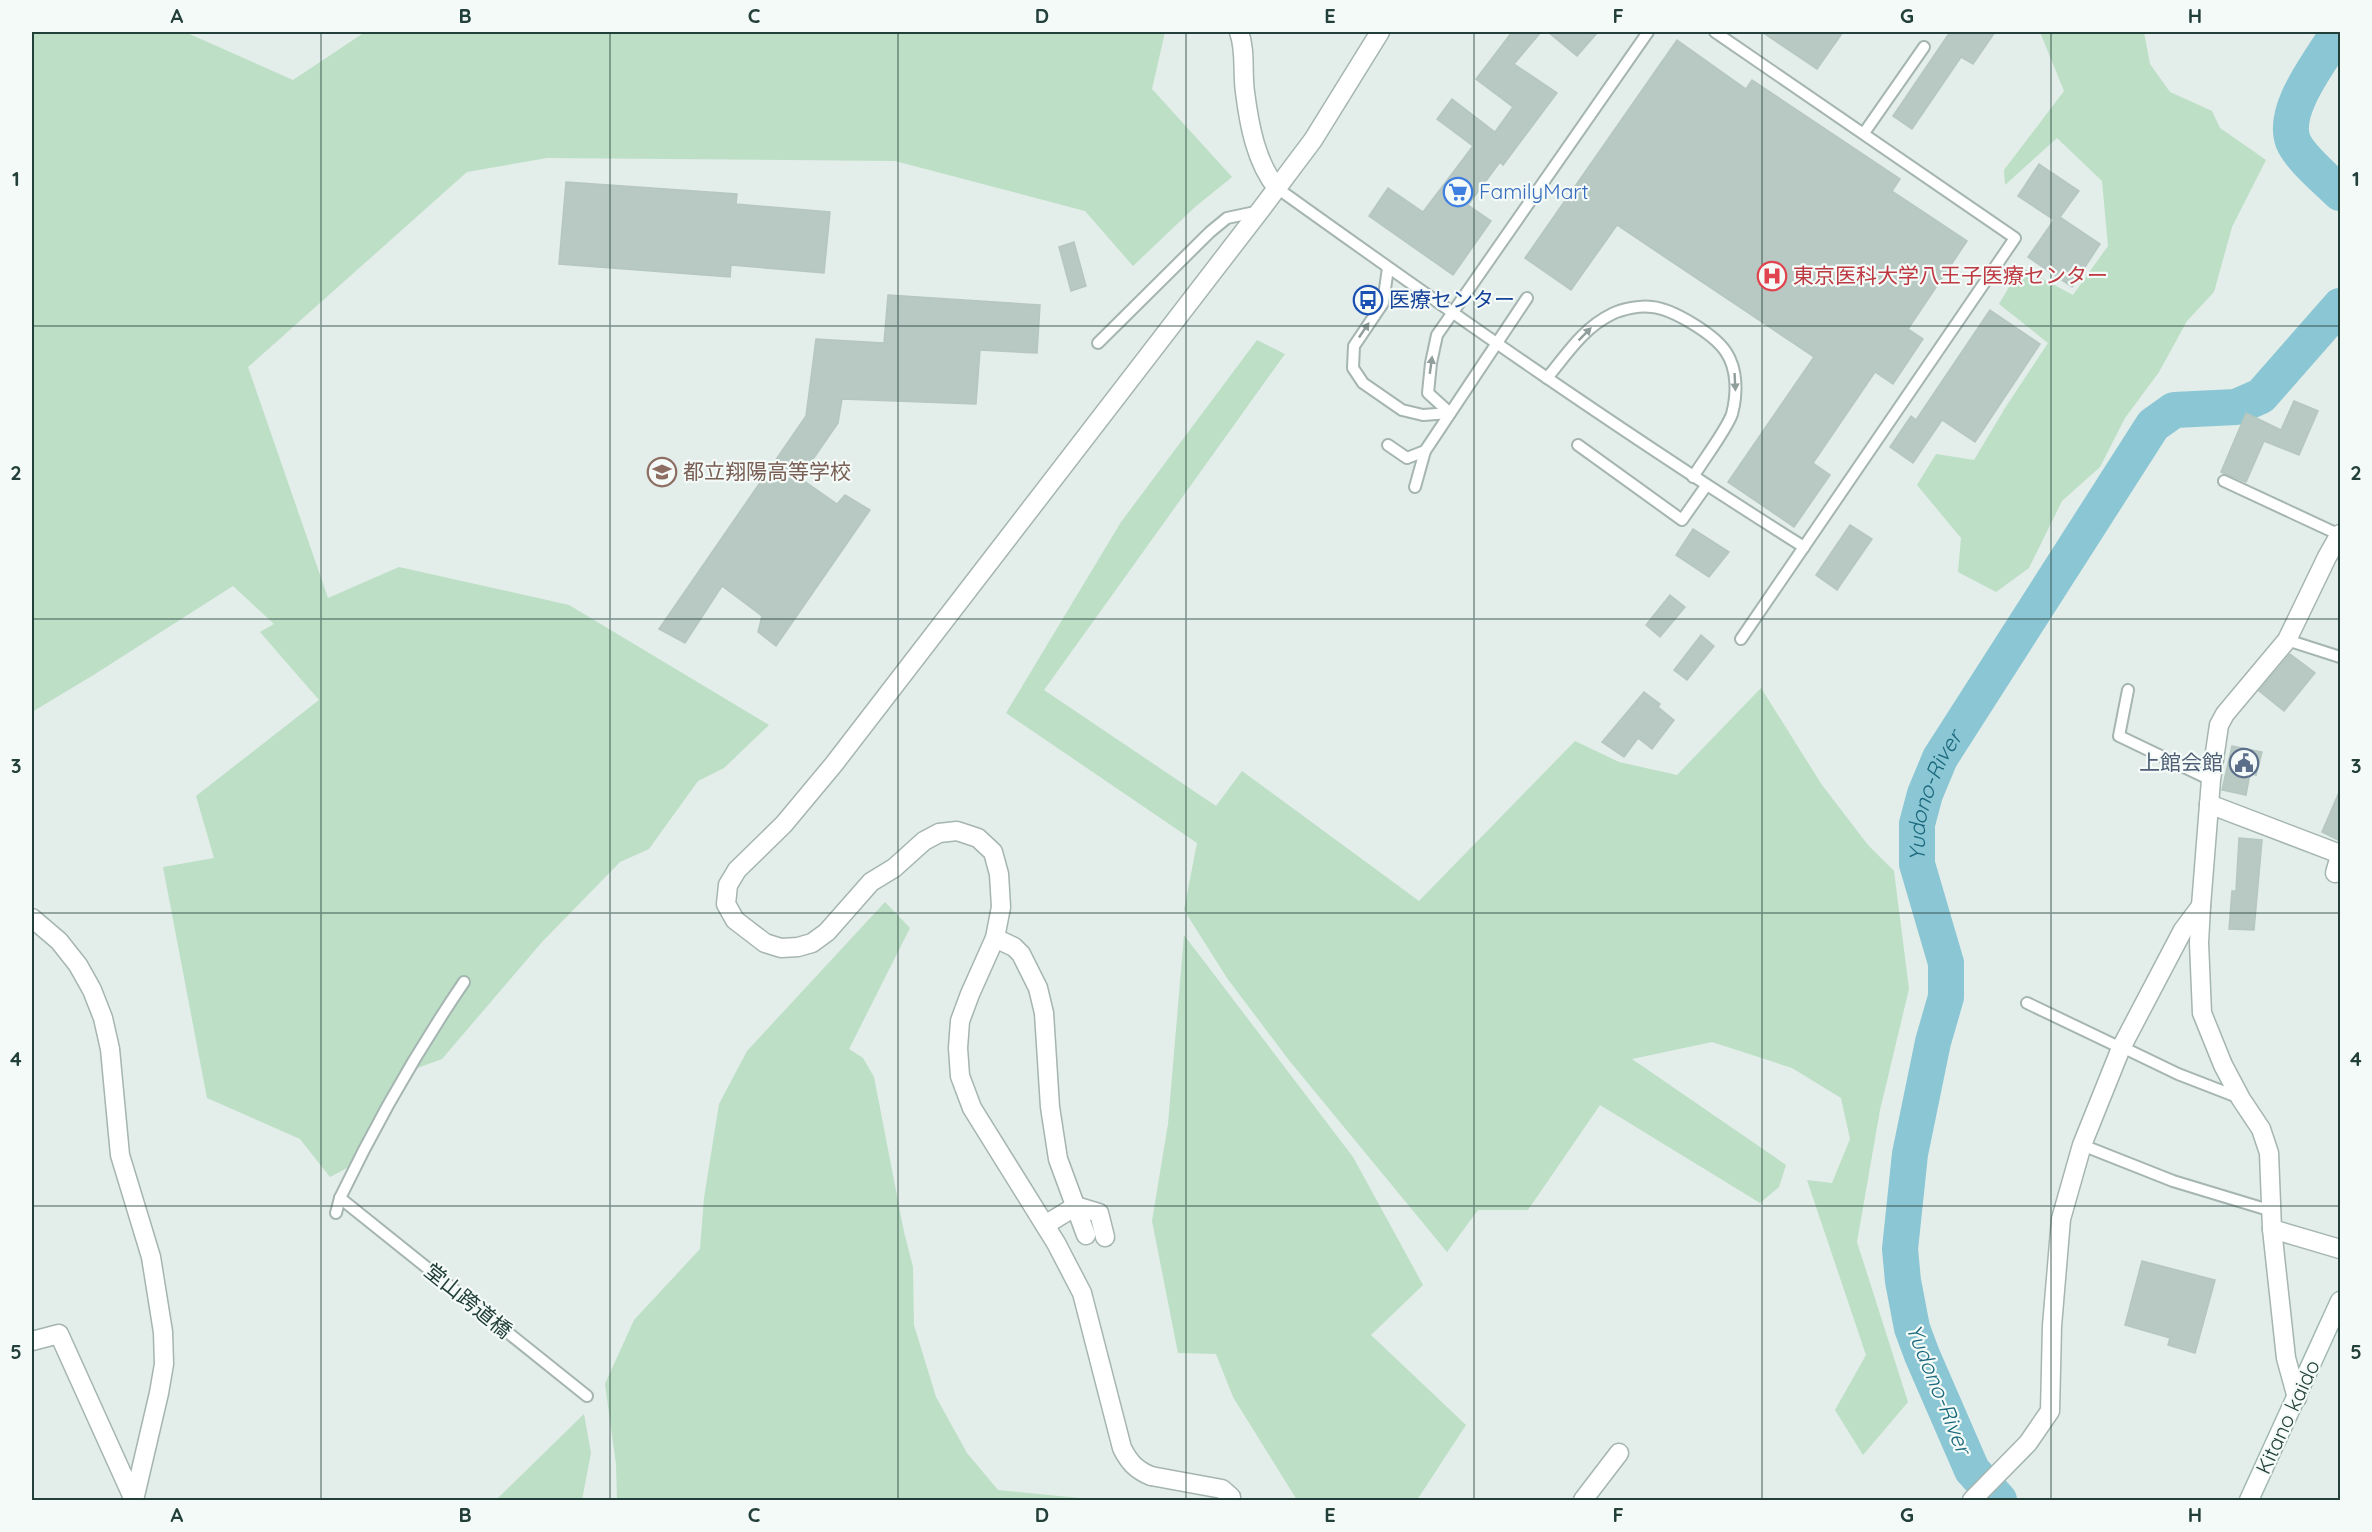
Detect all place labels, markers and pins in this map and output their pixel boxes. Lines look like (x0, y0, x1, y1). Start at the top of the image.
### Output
supermarket icon: FamilyMart (1442, 176, 1474, 208)
place label: FamilyMart (1479, 178, 1589, 204)
hospital icon: 東京医科大学八王子医療センター (1756, 260, 1788, 292)
place label: 東京医科大学八王子医療センター (1793, 262, 2108, 288)
bus stop icon: 医療センター (1352, 284, 1384, 316)
place label: 医療センター (1389, 286, 1515, 312)
school or university icon: 都立翔陽高等学校 (646, 456, 678, 488)
place label: 都立翔陽高等学校 (683, 458, 851, 484)
public building icon: 上館会館 (2228, 747, 2260, 779)
place label: 上館会館 (2139, 749, 2223, 775)

